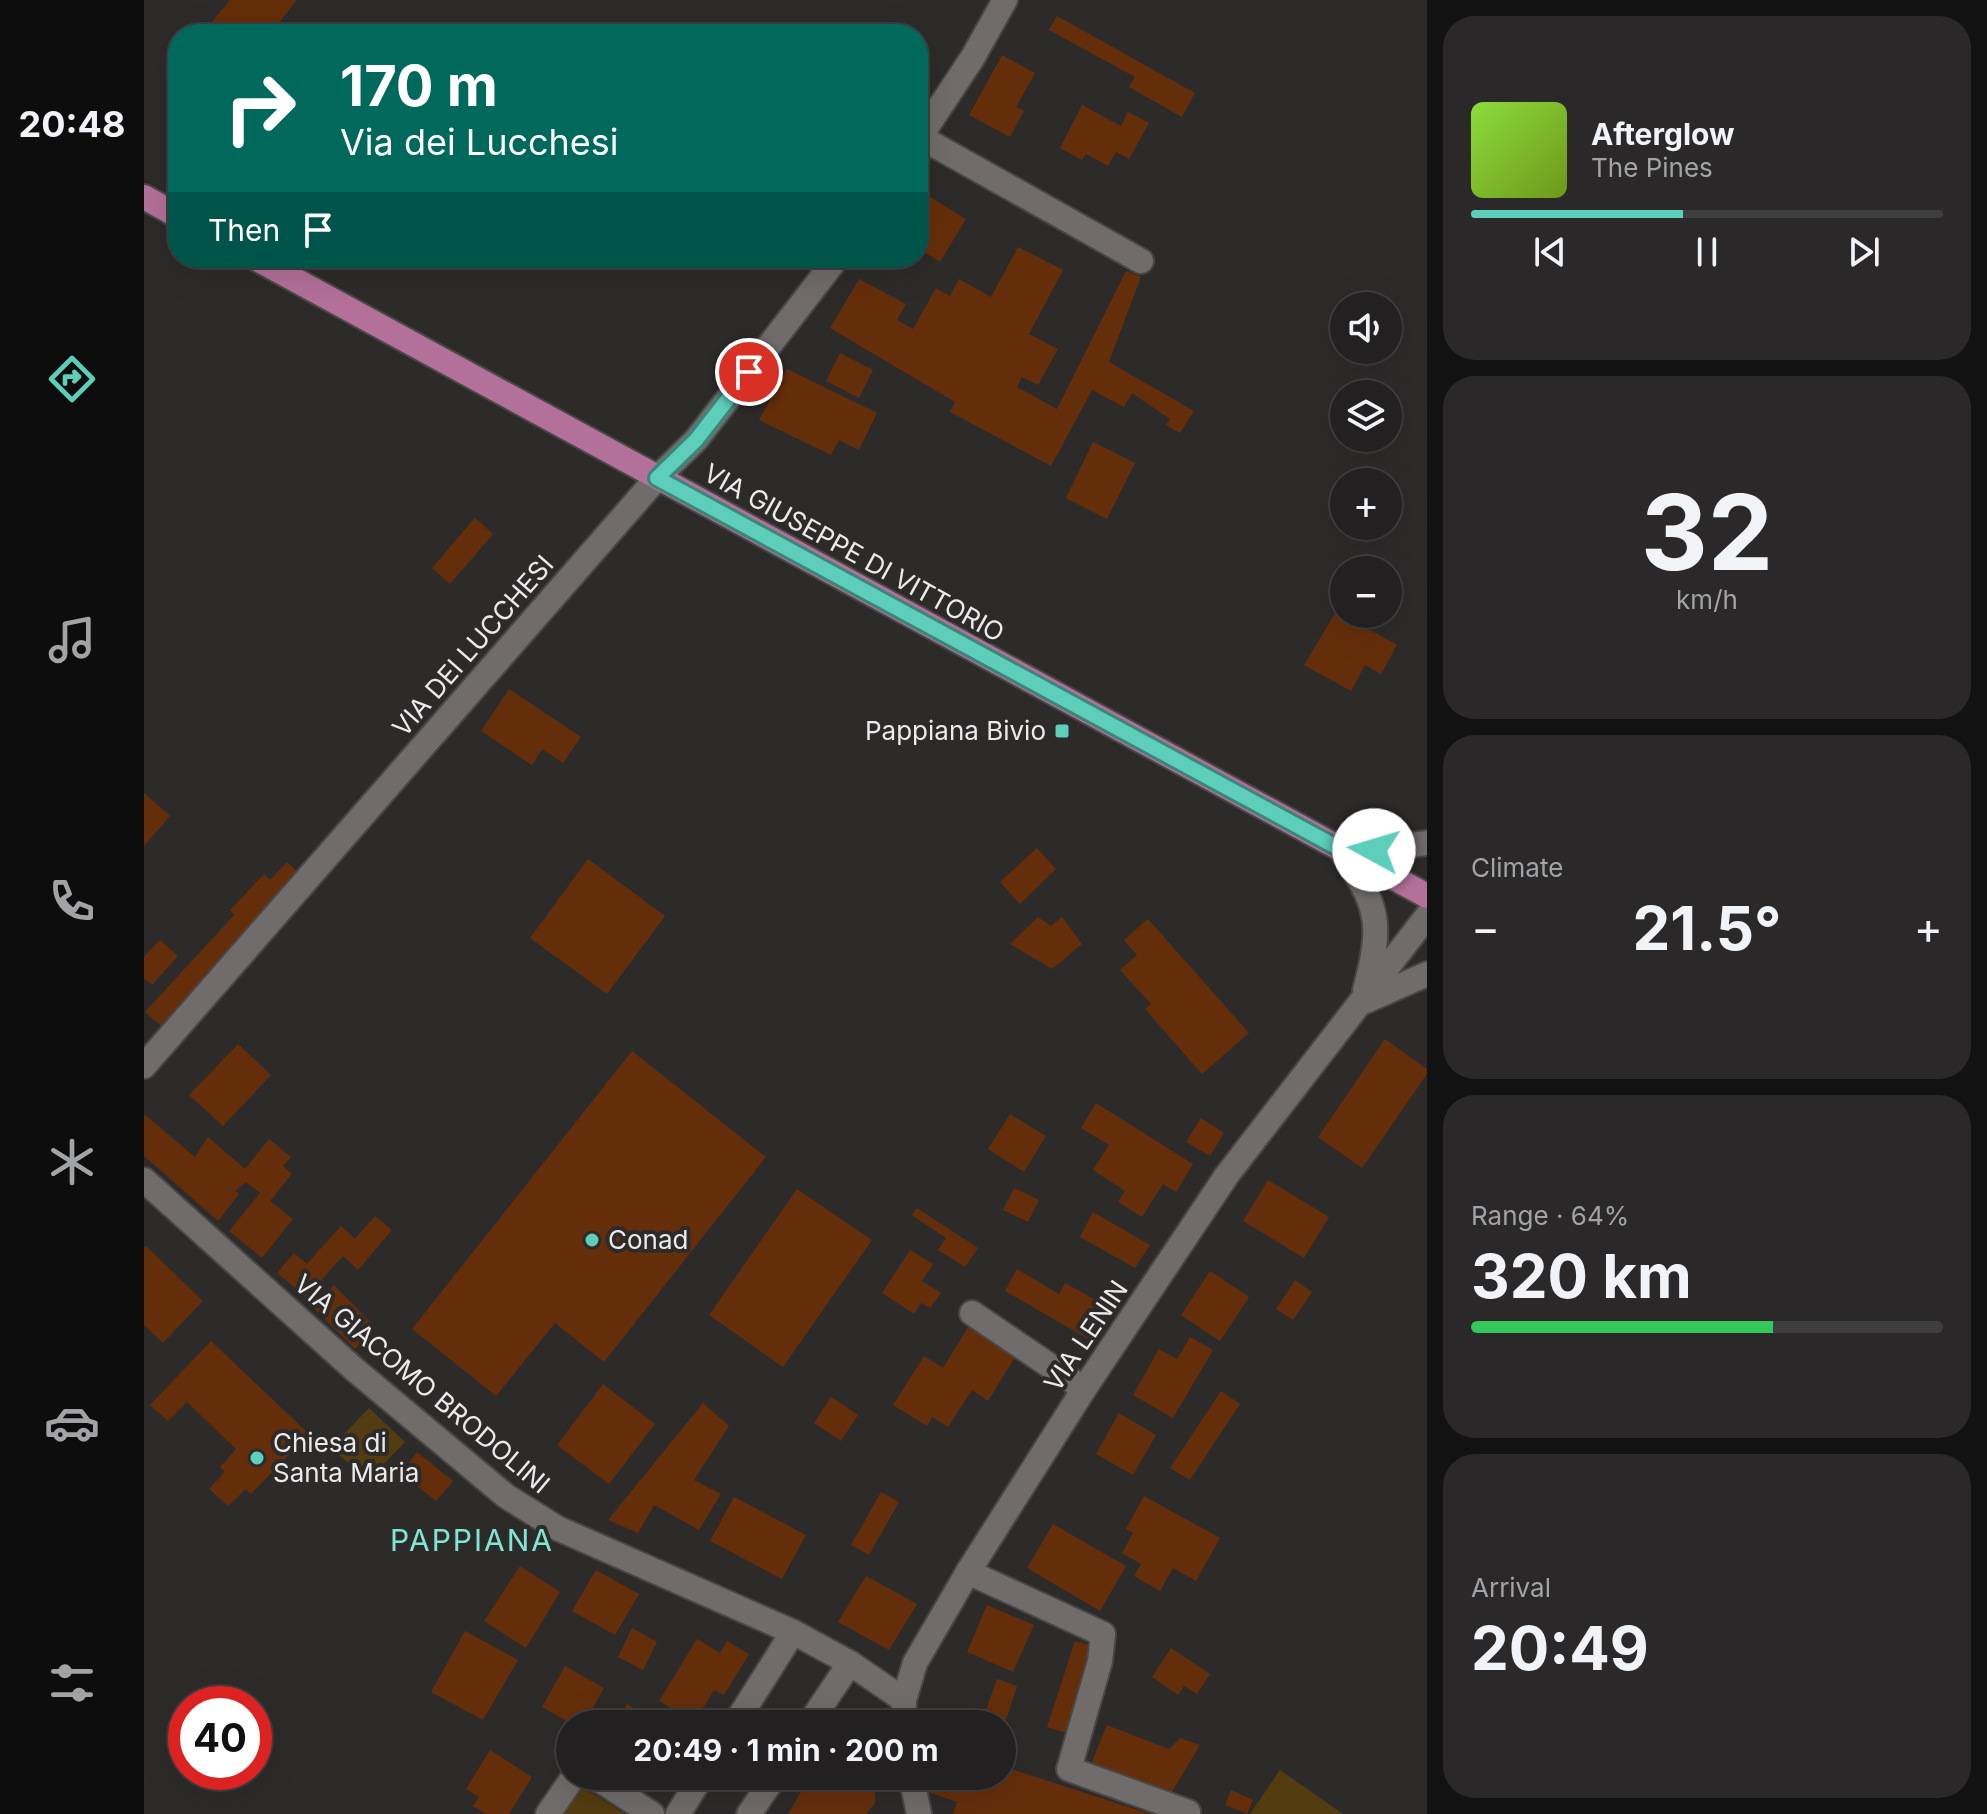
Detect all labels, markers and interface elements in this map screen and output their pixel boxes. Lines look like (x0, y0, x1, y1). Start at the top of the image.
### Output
text: 170 m (340, 52, 498, 120)
icon: right (208, 56, 312, 160)
text: 20:48 (19, 102, 125, 146)
text: Afterglow (1591, 116, 1735, 152)
text: Via dei Lucchesi (340, 120, 619, 164)
text: The Pines (1591, 152, 1713, 183)
icon: arrive (296, 208, 340, 252)
text: Then (208, 212, 280, 248)
icon: previous (1528, 230, 1572, 274)
icon: pause (1685, 230, 1729, 274)
icon: next (1842, 230, 1886, 274)
map controls (1330, 292, 1402, 628)
button: sound (1330, 292, 1402, 364)
pin (715, 338, 783, 406)
icon: arrive (727, 350, 771, 394)
icon: directions (44, 351, 100, 407)
button: layers (1330, 380, 1402, 452)
street label: VIA GIUSEPPE DI VITTORIO (699, 457, 1010, 648)
button: + (1330, 468, 1402, 540)
text: 32 (1641, 469, 1773, 595)
street label: VIA DEI LUCCHESI (386, 549, 560, 742)
button: − (1330, 556, 1402, 628)
text: km/h (1676, 584, 1738, 615)
icon: music (44, 612, 100, 668)
place label: Pappiana Bivio (865, 715, 1046, 746)
marker: Pappiana Bivio (1053, 722, 1071, 740)
position arrow (1332, 808, 1416, 892)
text: Climate (1471, 852, 1563, 883)
icon: phone (44, 873, 100, 929)
text: 21.5° (1633, 892, 1781, 964)
text: − (1471, 901, 1500, 955)
text: + (1914, 901, 1943, 955)
icon: climate (44, 1134, 100, 1190)
text: Range · 64% (1471, 1200, 1629, 1231)
place label: Conad (608, 1224, 688, 1255)
marker: Conad (583, 1231, 601, 1249)
text: 320 km (1471, 1240, 1692, 1312)
street label: VIA GIACOMO BRODOLINI (288, 1268, 556, 1500)
street label: VIA LENIN (1037, 1275, 1134, 1397)
icon: car (44, 1395, 100, 1451)
place label: Chiesa di Santa Maria (273, 1427, 419, 1488)
marker: Chiesa di Santa Maria (248, 1449, 266, 1467)
district label: PAPPIANA (390, 1522, 554, 1558)
text: Arrival (1471, 1572, 1551, 1603)
text: 20:49 (1471, 1612, 1649, 1684)
icon: filters (44, 1655, 100, 1711)
speed limit sign: 40 (168, 1686, 272, 1790)
text: 20:49 · 1 min · 200 m (633, 1732, 939, 1768)

